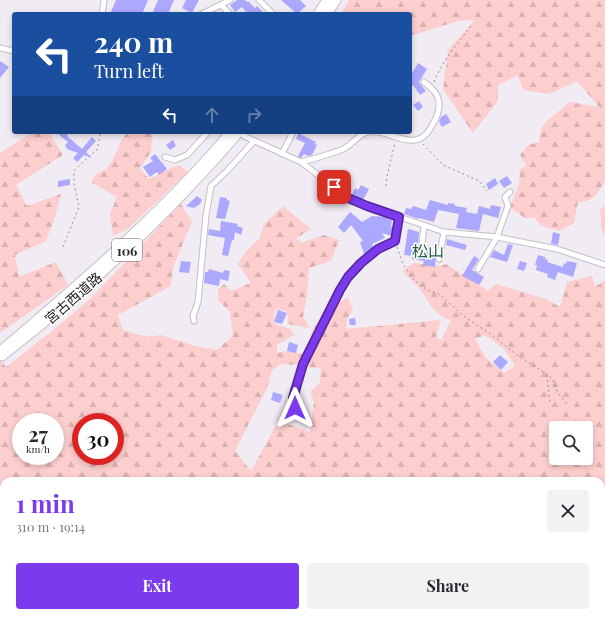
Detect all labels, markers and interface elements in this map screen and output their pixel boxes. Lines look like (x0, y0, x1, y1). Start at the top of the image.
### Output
text: 240 m (94, 23, 173, 60)
icon: left (28, 28, 80, 80)
text: Turn left (94, 59, 164, 83)
icon: left (159, 104, 181, 126)
icon: ahead (201, 104, 223, 126)
icon: right (243, 104, 265, 126)
pin (317, 170, 351, 204)
icon: arrive (323, 176, 345, 198)
road number: 106 (112, 239, 142, 261)
district label: 松山 (412, 240, 444, 261)
street label: 宮古西道路 (40, 268, 106, 328)
position arrow (274, 387, 316, 429)
speed limit sign: 30 (72, 413, 124, 465)
text: 27 (28, 420, 48, 447)
map controls (549, 421, 593, 465)
button: search (549, 421, 593, 465)
text: km/h (26, 442, 50, 456)
text: 1 min (16, 487, 75, 519)
button: close (547, 490, 589, 532)
text: 310 m · 19:14 (16, 518, 85, 535)
button: Exit (16, 563, 299, 609)
button: Share (307, 563, 589, 609)

